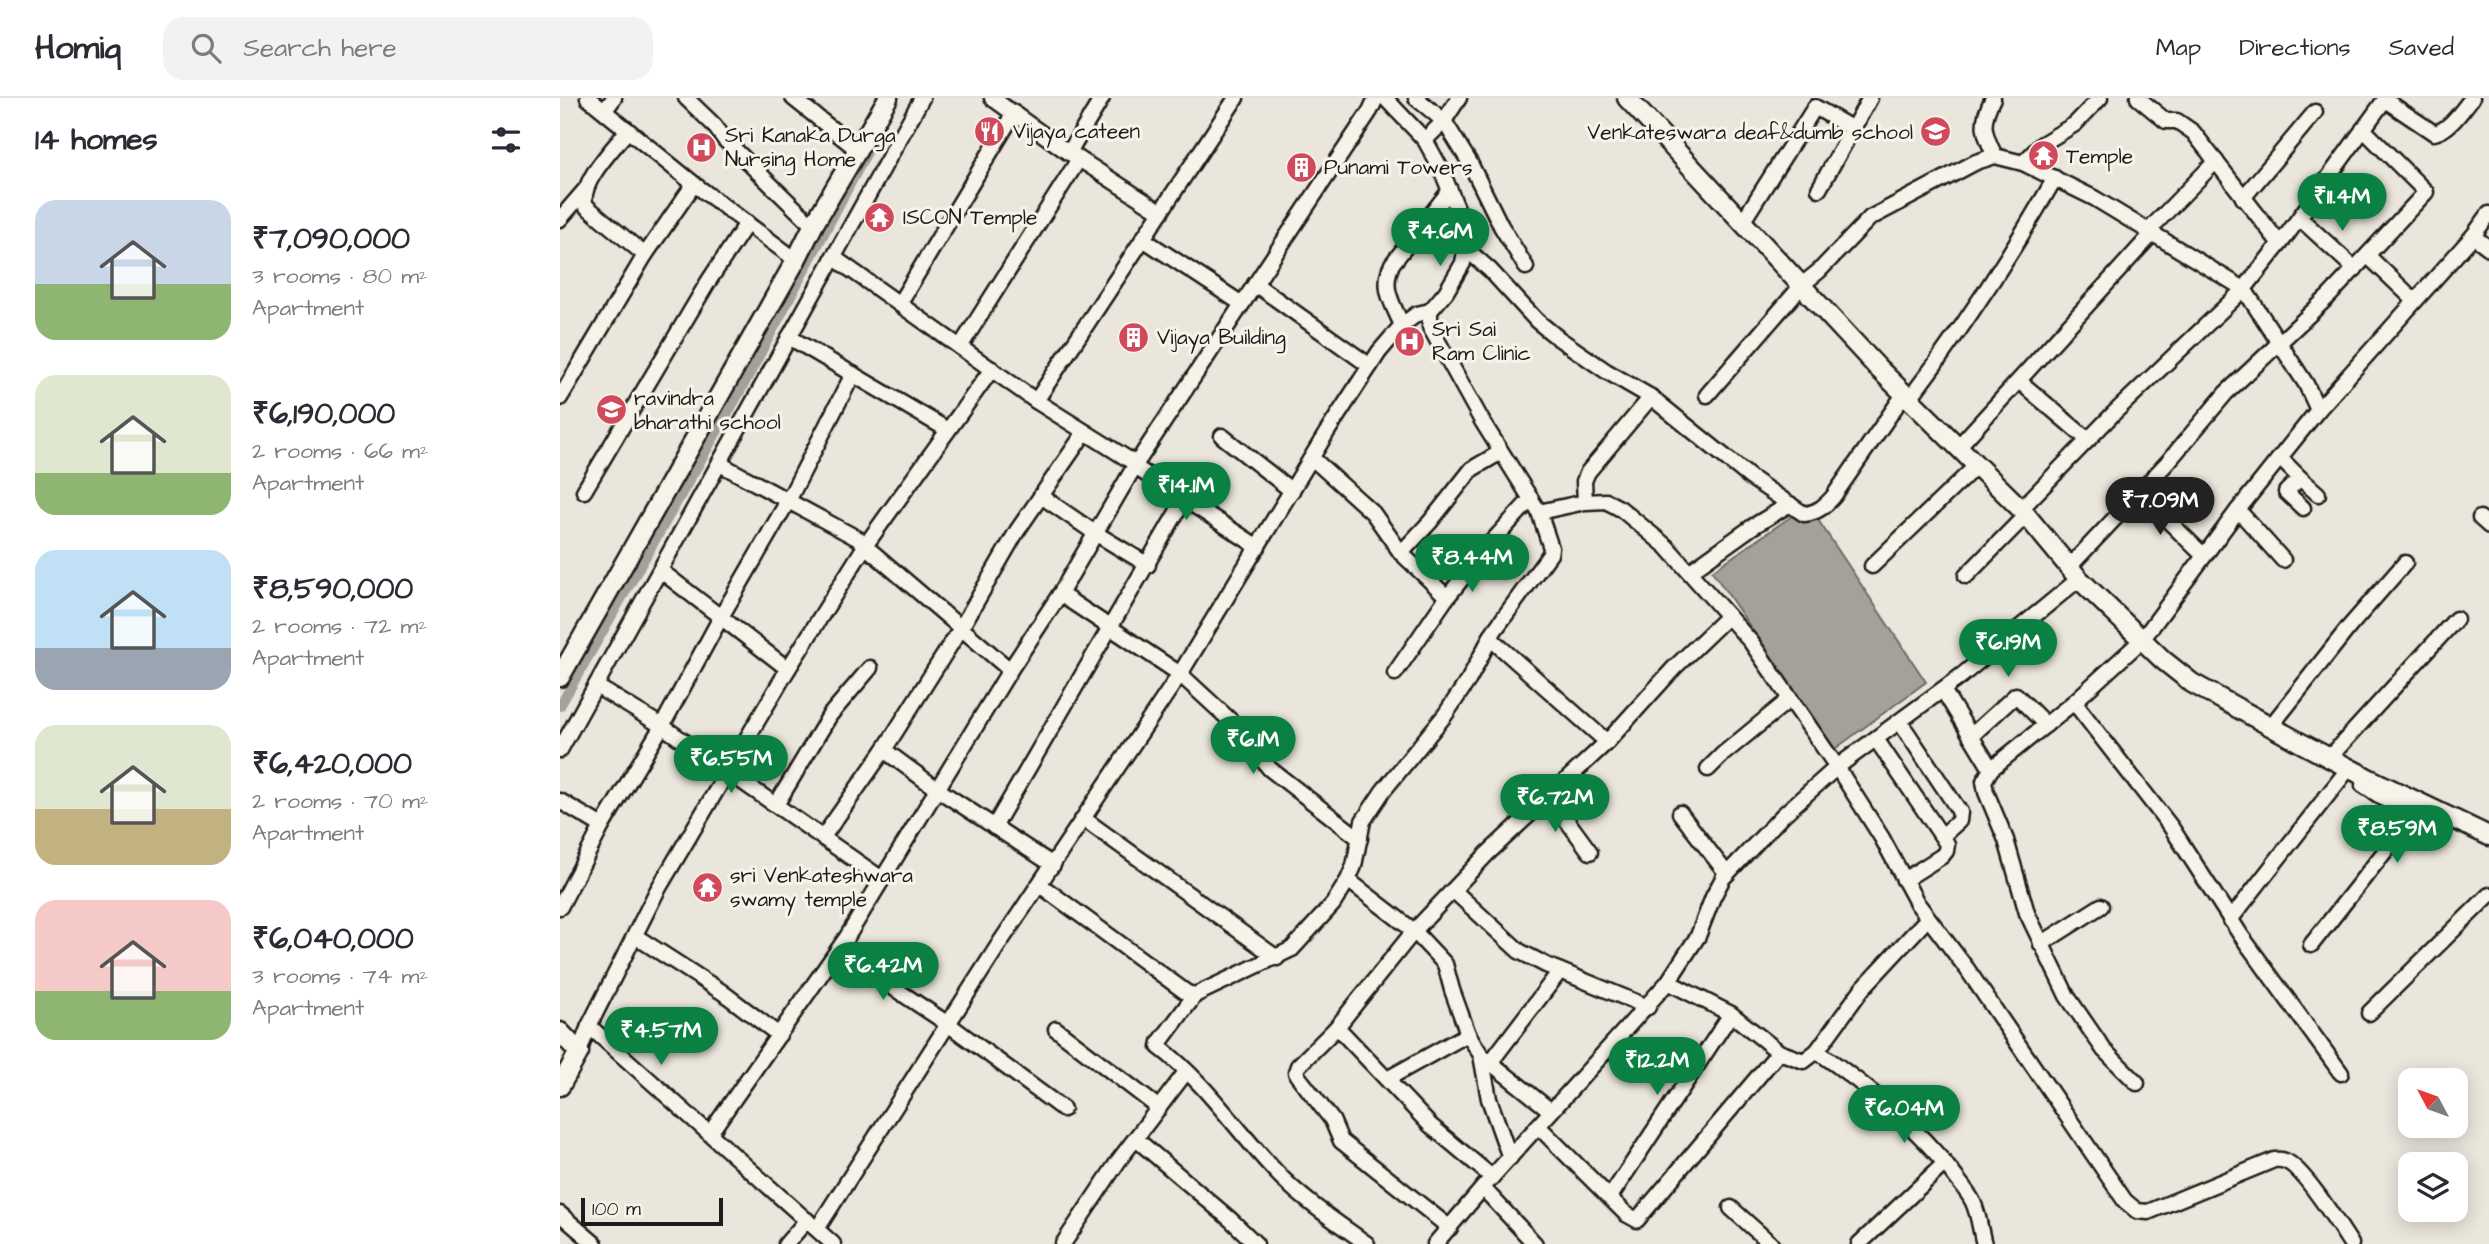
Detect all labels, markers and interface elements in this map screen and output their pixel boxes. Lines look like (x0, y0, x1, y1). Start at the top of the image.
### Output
search box (163, 17, 653, 80)
text: Homiq (35, 25, 121, 71)
icon: search (187, 29, 225, 67)
text: Search here (243, 30, 397, 66)
text: Map (2156, 31, 2201, 65)
text: Directions (2239, 31, 2351, 65)
text: Saved (2389, 31, 2454, 65)
restaurant icon: Vijaya cateen (973, 114, 1007, 148)
school or university icon: Venkateswara deaf&dumb school (1919, 115, 1953, 149)
place label: Vijaya cateen (1013, 117, 1140, 148)
place label: Venkateswara deaf&dumb school (1587, 118, 1913, 147)
text: 14 homes (35, 119, 158, 161)
icon: filters (487, 121, 525, 159)
place label: Sri Kanaka Durga Nursing Home (725, 121, 896, 176)
hospital icon: Sri Kanaka Durga Nursing Home (685, 130, 719, 164)
temple icon: Temple (2026, 139, 2060, 173)
place label: Temple (2066, 142, 2133, 172)
building icon: Punami Towers (1284, 150, 1318, 184)
place label: Punami Towers (1324, 153, 1473, 182)
pin: ₹11.4M (2285, 174, 2399, 233)
text: ₹11.4M (2314, 180, 2370, 212)
temple icon: ISCON Temple (863, 200, 897, 234)
place label: ISCON Temple (903, 203, 1037, 233)
pin: ₹4.6M (1391, 208, 1489, 268)
text: ₹4.6M (1407, 215, 1473, 247)
text: ₹7,090,000 (252, 218, 410, 260)
icon: home (91, 228, 175, 312)
text: 3 rooms · 80 m² (252, 260, 428, 292)
text: Apartment (252, 292, 364, 324)
place label: Sri Sai Ram Clinic (1432, 315, 1531, 368)
building icon: Vijaya Building (1117, 320, 1151, 354)
place label: Vijaya Building (1157, 323, 1286, 354)
hospital icon: Sri Sai Ram Clinic (1392, 324, 1426, 358)
place label: ravindra bharathi school (634, 384, 781, 437)
text: ₹6,190,000 (252, 393, 395, 435)
school or university icon: ravindra bharathi school (594, 393, 628, 427)
icon: home (91, 403, 175, 487)
text: 2 rooms · 66 m² (252, 435, 429, 467)
pin: ₹14.1M (1129, 462, 1243, 522)
text: Apartment (252, 467, 364, 499)
text: ₹14.1M (1158, 469, 1214, 501)
pin: ₹7.09M (2103, 478, 2217, 537)
text: ₹7.09M (2121, 484, 2199, 516)
pin: ₹8.44M (1415, 534, 1529, 594)
text: ₹8.44M (1431, 541, 1513, 573)
text: ₹8,590,000 (252, 568, 413, 610)
icon: home (91, 578, 175, 662)
text: 2 rooms · 72 m² (252, 610, 427, 642)
pin: ₹6.19M (1951, 620, 2065, 679)
text: ₹6.19M (1975, 626, 2041, 658)
text: Apartment (252, 642, 364, 674)
pin: ₹6.1M (1204, 716, 1302, 776)
text: ₹6.1M (1227, 723, 1279, 755)
pin: ₹6.55M (674, 736, 788, 795)
text: ₹6.55M (690, 742, 772, 774)
text: ₹6,420,000 (252, 743, 412, 785)
icon: home (91, 753, 175, 837)
pin: ₹6.72M (1498, 774, 1612, 834)
text: ₹6.72M (1516, 781, 1594, 813)
text: 2 rooms · 70 m² (252, 785, 428, 817)
pin: ₹8.59M (2340, 806, 2454, 865)
text: ₹8.59M (2357, 812, 2437, 844)
text: Apartment (252, 817, 364, 849)
place label: sri Venkateshwara swamy temple (730, 861, 913, 916)
temple icon: sri Venkateshwara swamy temple (690, 870, 724, 904)
text: ₹6,040,000 (252, 918, 414, 960)
icon: home (91, 928, 175, 1012)
pin: ₹6.42M (826, 942, 940, 1002)
text: ₹6.42M (844, 949, 922, 981)
text: 3 rooms · 74 m² (252, 960, 428, 992)
text: Apartment (252, 992, 364, 1024)
pin: ₹4.57M (604, 1007, 718, 1067)
text: ₹4.57M (620, 1014, 702, 1046)
pin: ₹12.2M (1600, 1038, 1714, 1097)
text: ₹12.2M (1625, 1044, 1689, 1076)
north arrow (2398, 1068, 2468, 1138)
map controls (2398, 1068, 2468, 1222)
pin: ₹6.04M (1847, 1086, 1961, 1145)
text: ₹6.04M (1864, 1092, 1944, 1124)
button: layers (2398, 1152, 2468, 1222)
scale bar (581, 1195, 723, 1227)
text: 100 m (592, 1196, 641, 1223)

